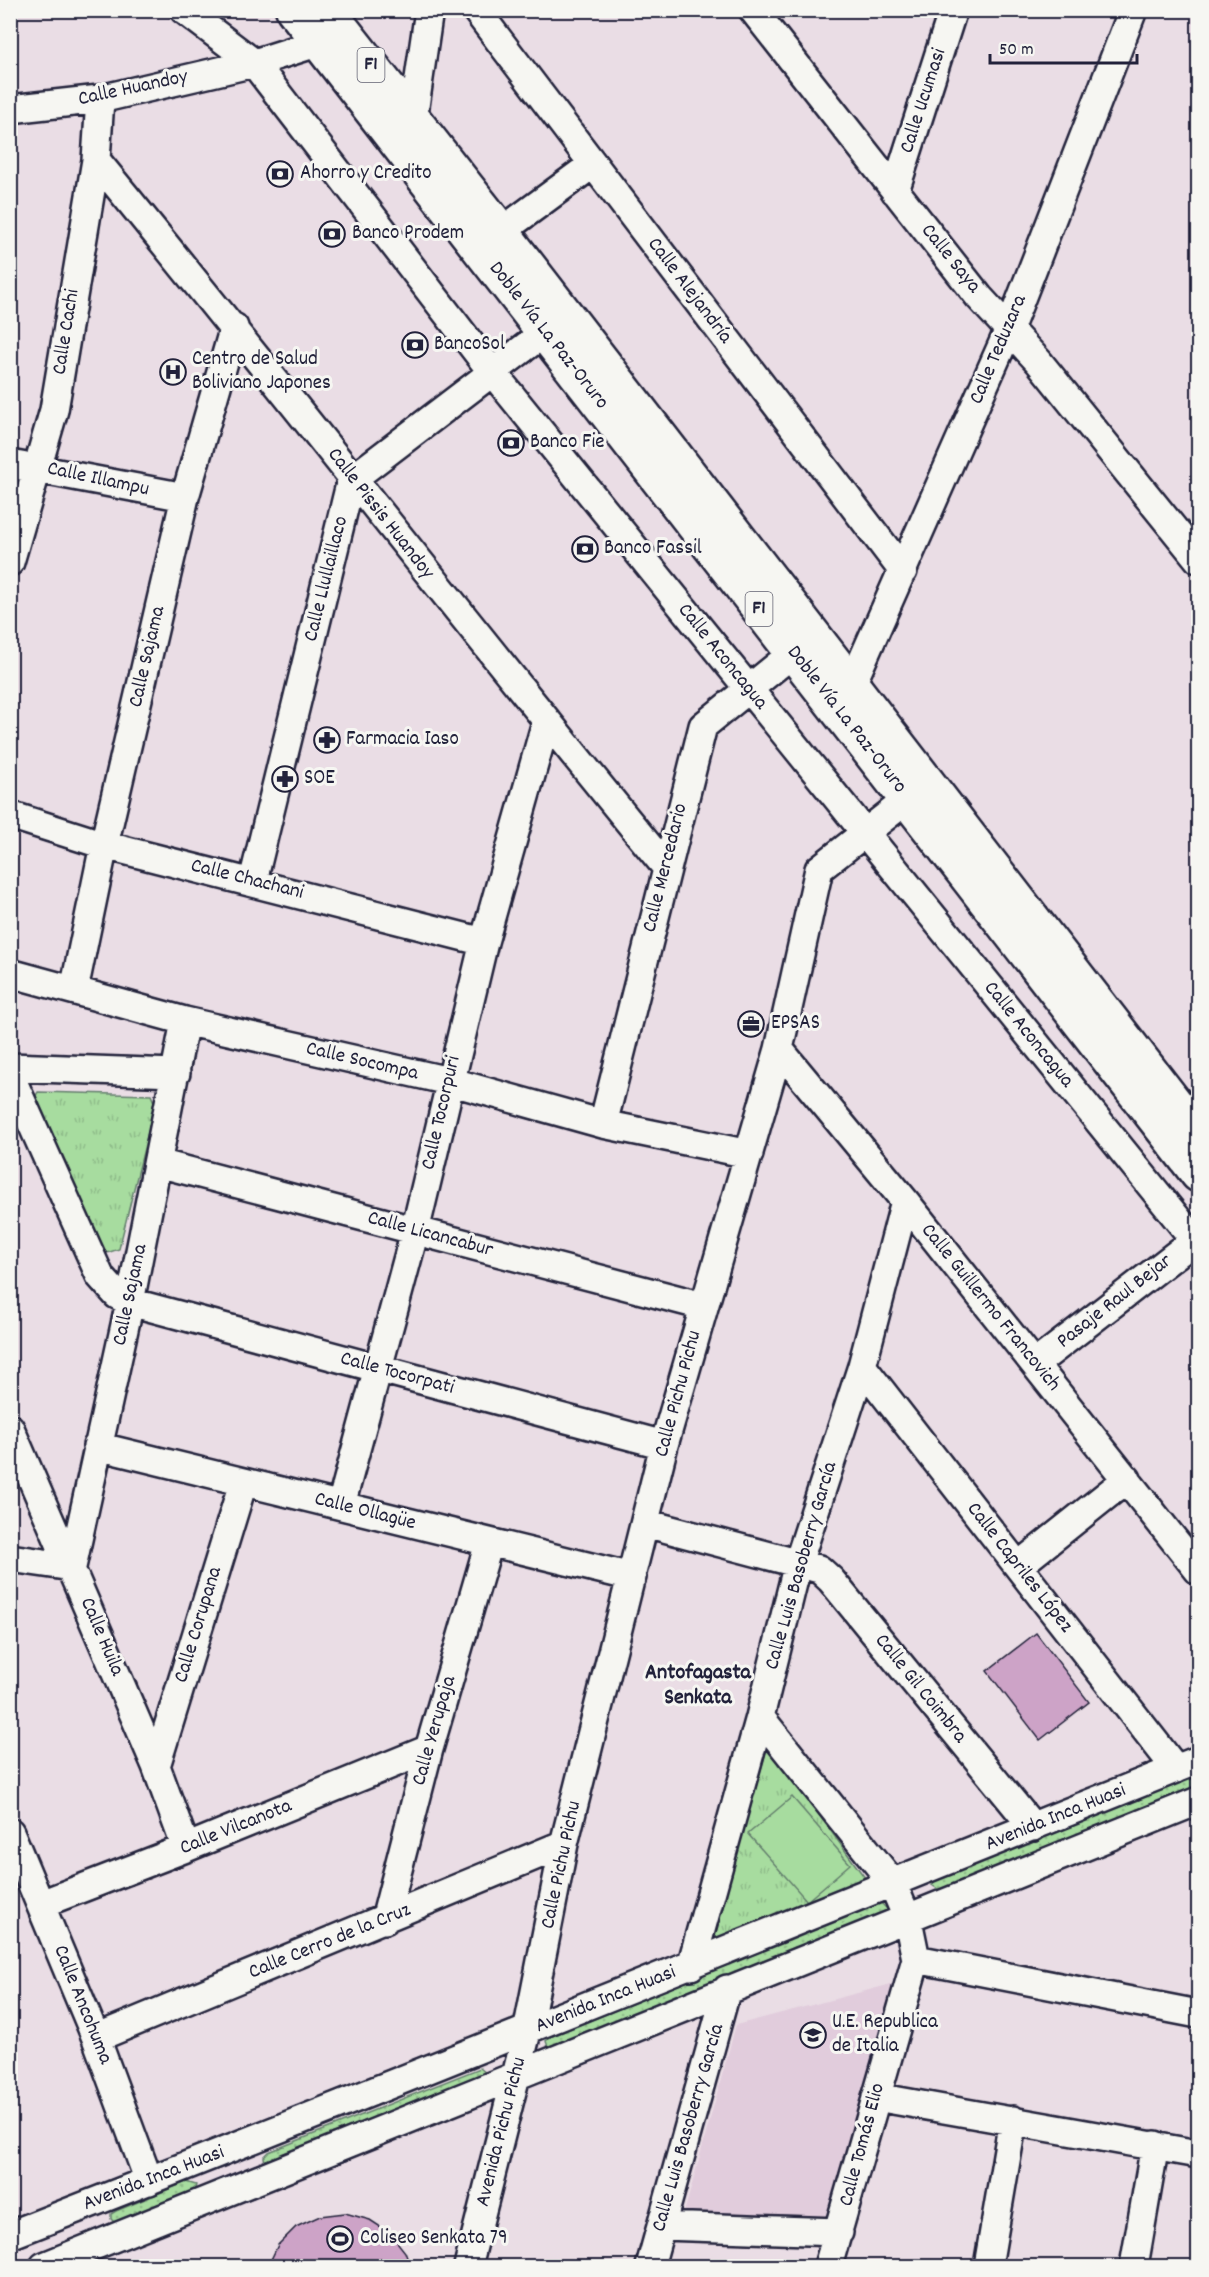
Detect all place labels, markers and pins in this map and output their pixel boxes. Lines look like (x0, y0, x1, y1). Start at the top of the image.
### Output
bank icon: Ahorro y Credito (265, 159, 295, 189)
place label: Ahorro y Credito (300, 159, 432, 189)
bank icon: Banco Prodem (317, 219, 347, 249)
place label: Banco Prodem (352, 219, 464, 249)
bank icon: BancoSol (400, 330, 430, 360)
place label: BancoSol (434, 330, 505, 360)
place label: Centro de Salud Boliviano Japones (192, 345, 331, 399)
hospital icon: Centro de Salud Boliviano Japones (158, 357, 188, 387)
bank icon: Banco Fie (496, 428, 526, 458)
place label: Banco Fie (530, 428, 605, 458)
bank icon: Banco Fassil (570, 534, 600, 564)
place label: Banco Fassil (604, 534, 702, 564)
pharmacy icon: Farmacia Iaso (312, 725, 342, 755)
place label: Farmacia Iaso (346, 725, 459, 755)
pharmacy icon: SOE (270, 764, 300, 794)
place label: SOE (304, 764, 335, 794)
office icon: EPSAS (736, 1009, 766, 1039)
place label: EPSAS (771, 1009, 820, 1039)
place label: U.E. Republica de Italia (832, 2008, 939, 2062)
school or university icon: U.E. Republica de Italia (798, 2020, 828, 2050)
sports icon: Coliseo Senkata 79 (325, 2224, 355, 2254)
place label: Coliseo Senkata 79 (360, 2224, 508, 2254)

